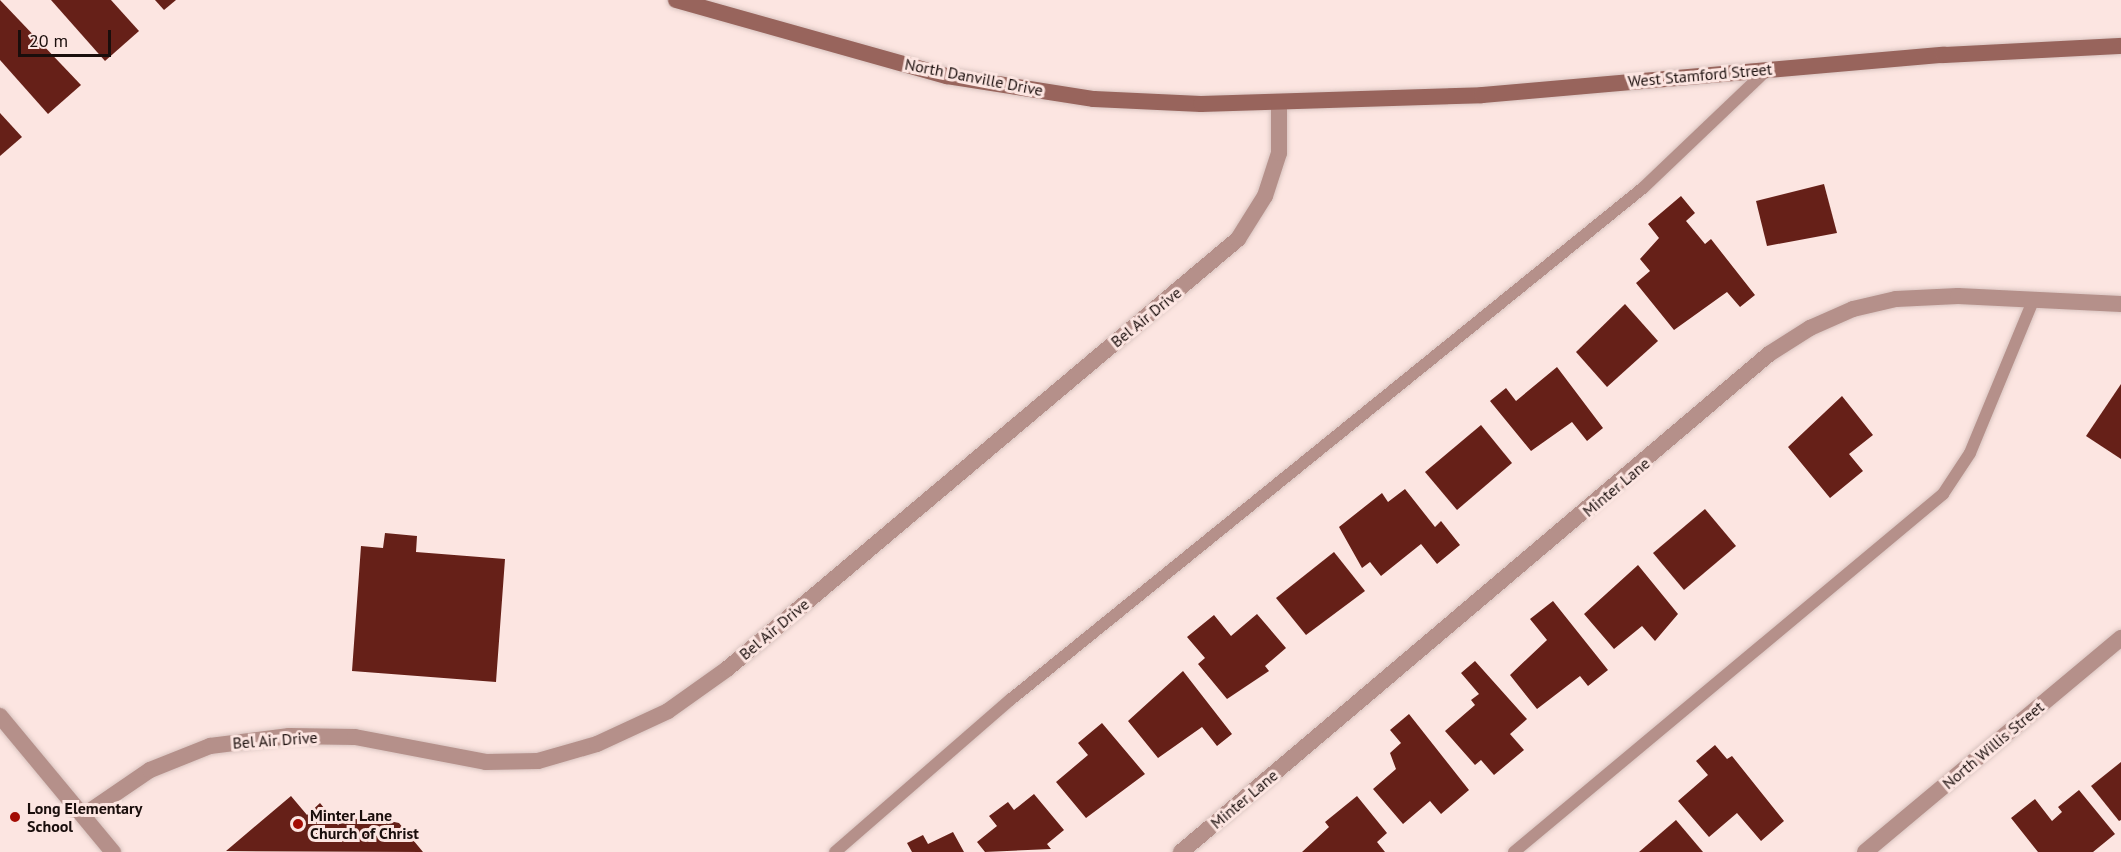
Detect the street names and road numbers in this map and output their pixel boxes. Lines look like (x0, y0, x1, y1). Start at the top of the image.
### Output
street label: North Danville Drive (903, 54, 1045, 100)
street label: West Stamford Street (1627, 59, 1773, 91)
street label: Bel Air Drive (1107, 283, 1185, 351)
street label: Minter Lane (1579, 453, 1653, 521)
street label: Bel Air Drive (735, 594, 813, 664)
street label: North Willis Street (1938, 697, 2048, 793)
street label: Bel Air Drive (232, 727, 318, 753)
street label: Minter Lane (1207, 765, 1281, 833)

